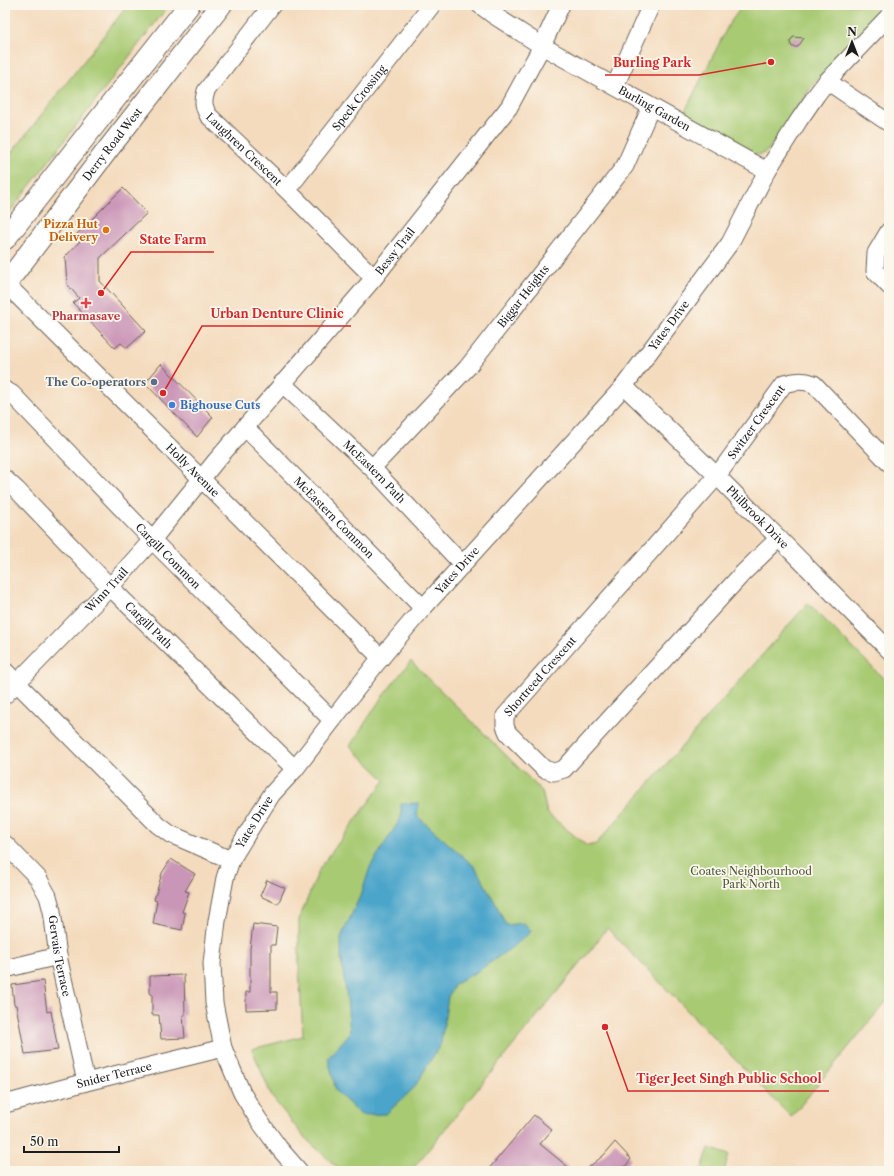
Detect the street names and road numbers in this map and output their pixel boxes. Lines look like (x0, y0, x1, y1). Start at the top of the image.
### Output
street label: Speck Crossing (329, 62, 389, 134)
street label: Burling Garden (616, 83, 693, 134)
street label: Derry Road West (80, 105, 145, 184)
street label: Laughren Crescent (203, 110, 285, 189)
street label: Bessy Trail (372, 224, 418, 278)
street label: Biggar Heights (494, 262, 552, 330)
street label: Yates Drive (645, 297, 692, 354)
street label: Switzer Crescent (725, 382, 788, 462)
street label: McEastern Path (340, 437, 408, 506)
street label: Holly Avenue (163, 441, 222, 500)
street label: McEastern Common (291, 474, 377, 561)
street label: Philbrook Drive (723, 482, 792, 551)
street label: Cargill Common (133, 520, 204, 592)
street label: Yates Drive (432, 544, 482, 597)
street label: Winn Trail (81, 564, 131, 616)
street label: Cargill Path (122, 599, 176, 652)
street label: Shortreed Crescent (501, 633, 579, 719)
street label: Yates Drive (232, 793, 276, 852)
street label: Gervais Terrace (46, 914, 74, 998)
street label: Snider Terrace (75, 1059, 153, 1091)

